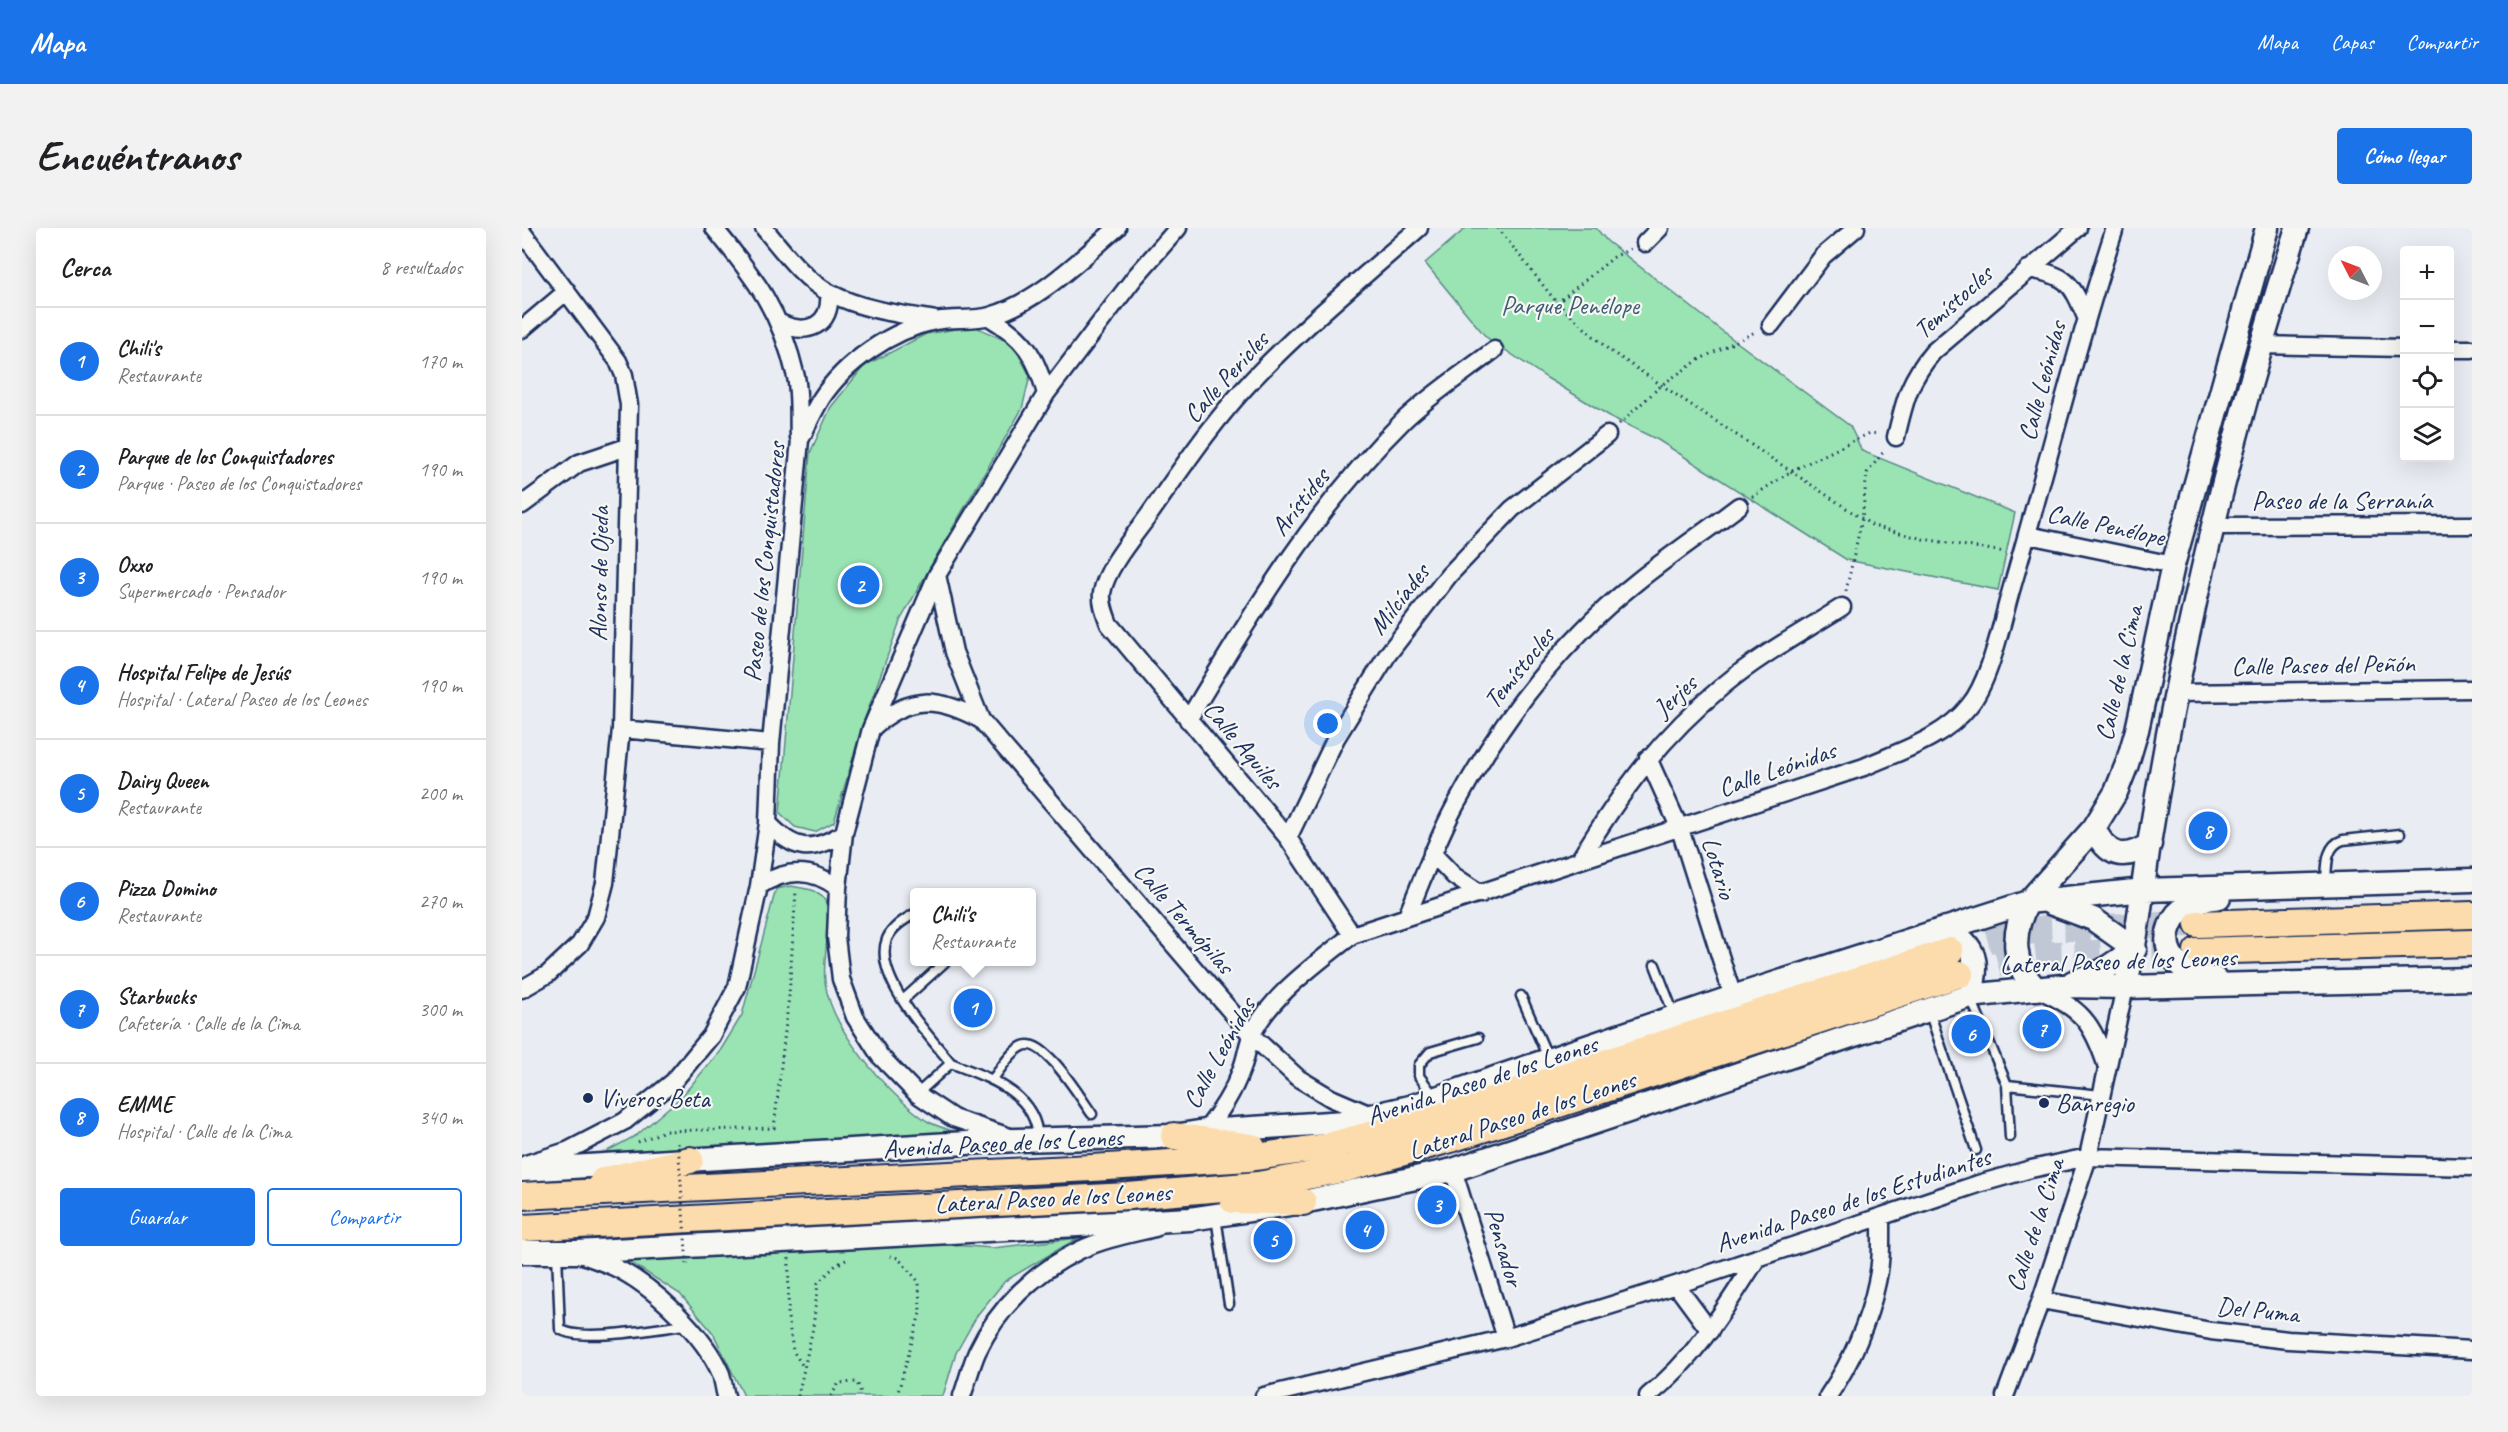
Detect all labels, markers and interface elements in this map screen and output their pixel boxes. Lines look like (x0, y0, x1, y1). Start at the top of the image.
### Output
text: Mapa (30, 25, 85, 60)
text: Mapa (2257, 29, 2298, 55)
text: Capas (2331, 29, 2374, 55)
text: Compartir (2407, 29, 2478, 55)
button: Cómo llegar (2337, 128, 2472, 184)
text: Encuéntranos (36, 130, 238, 183)
north arrow (2328, 246, 2382, 300)
map controls (2400, 246, 2454, 462)
button: + (2400, 246, 2454, 300)
text: Cerca (60, 251, 110, 284)
text: 8 resultados (380, 255, 462, 280)
street label: Temístocles (1906, 256, 2001, 346)
park label: Parque Penélope (1501, 289, 1641, 322)
button: − (2400, 300, 2454, 354)
street label: Calle Leónidas (2010, 316, 2074, 444)
street label: Calle Pericles (1176, 323, 1277, 430)
text: Chili's (117, 335, 161, 363)
text: 1 (75, 349, 84, 374)
text: 170 m (419, 349, 462, 374)
button: locate (2400, 354, 2454, 408)
text: Restaurante (117, 363, 201, 388)
button: layers (2400, 408, 2454, 462)
street label: Paseo de los Conquistadores (735, 439, 793, 683)
text: Parque de los Conquistadores (117, 443, 333, 471)
text: 2 (75, 457, 84, 482)
text: 190 m (419, 457, 462, 482)
street label: Arístides (1263, 460, 1338, 542)
text: Parque · Paseo de los Conquistadores (117, 471, 361, 496)
street label: Paseo de la Serranía (2252, 484, 2434, 517)
street label: Calle Penélope (2044, 496, 2169, 554)
street label: Alonso de Ojeda (581, 505, 617, 642)
text: Oxxo (117, 551, 152, 579)
street label: Milcíades (1361, 555, 1438, 641)
pin: 2 (840, 562, 880, 608)
text: 3 (75, 565, 84, 590)
text: 190 m (419, 565, 462, 590)
text: Supermercado · Pensador (117, 579, 285, 604)
street label: Calle de la Cima (2087, 600, 2151, 744)
street label: Temístocles (1476, 619, 1563, 715)
street label: Calle Paseo del Peñón (2231, 647, 2416, 683)
text: Hospital Felipe de Jesús (117, 659, 289, 687)
street label: Jerjes (1645, 666, 1705, 726)
text: 4 (75, 673, 84, 698)
text: 190 m (419, 673, 462, 698)
text: Hospital · Lateral Paseo de los Leones (117, 687, 367, 712)
street label: Calle Aquiles (1196, 694, 1291, 798)
your location (1313, 709, 1342, 738)
street label: Calle Leónidas (1714, 733, 1842, 804)
text: Dairy Queen (117, 767, 209, 795)
text: 5 (75, 781, 84, 806)
text: 200 m (419, 781, 462, 806)
text: Restaurante (117, 795, 201, 820)
pin: 8 (2188, 808, 2228, 854)
street label: Lotario (1694, 833, 1744, 905)
street label: Calle Termópilas (1126, 855, 1243, 982)
text: Pizza Domino (117, 875, 216, 903)
popup (910, 888, 1036, 966)
text: 6 (75, 889, 84, 914)
text: 270 m (419, 889, 462, 914)
text: Chili's (931, 901, 975, 929)
text: Restaurante (117, 903, 201, 928)
text: Restaurante (931, 929, 1015, 954)
street label: Lateral Paseo de los Leones (1999, 940, 2239, 982)
text: Starbucks (117, 983, 195, 1011)
pin: 1 (954, 986, 992, 1030)
street label: Calle Leónidas (1175, 990, 1264, 1114)
text: 7 (75, 997, 84, 1022)
text: 300 m (419, 997, 462, 1022)
pin: 7 (2022, 1006, 2062, 1052)
text: Cafetería · Calle de la Cima (117, 1011, 300, 1036)
pin: 6 (1952, 1012, 1990, 1056)
street label: Avenida Paseo de los Leones (1363, 1027, 1603, 1133)
street label: Lateral Paseo de los Leones (1404, 1062, 1642, 1167)
place label: Viveros Beta (600, 1082, 711, 1115)
place label: Banregio (2056, 1087, 2135, 1120)
text: EMME (117, 1091, 173, 1119)
marker: Viveros Beta (581, 1091, 595, 1105)
marker: Banregio (2037, 1096, 2051, 1110)
text: 8 (75, 1105, 84, 1130)
text: 340 m (419, 1105, 462, 1130)
text: Hospital · Calle de la Cima (117, 1119, 291, 1144)
street label: Avenida Paseo de los Leones (882, 1120, 1126, 1166)
street label: Avenida Paseo de los Estudiantes (1712, 1139, 1996, 1260)
street label: Calle de la Cima (1998, 1152, 2073, 1296)
street label: Lateral Paseo de los Leones (934, 1175, 1174, 1221)
pin: 3 (1418, 1182, 1456, 1228)
button: Guardar (60, 1188, 255, 1246)
button: Compartir (267, 1188, 462, 1246)
street label: Pensador (1477, 1204, 1532, 1292)
pin: 4 (1346, 1208, 1384, 1252)
pin: 5 (1254, 1218, 1293, 1262)
street label: Del Puma (2215, 1289, 2303, 1331)

